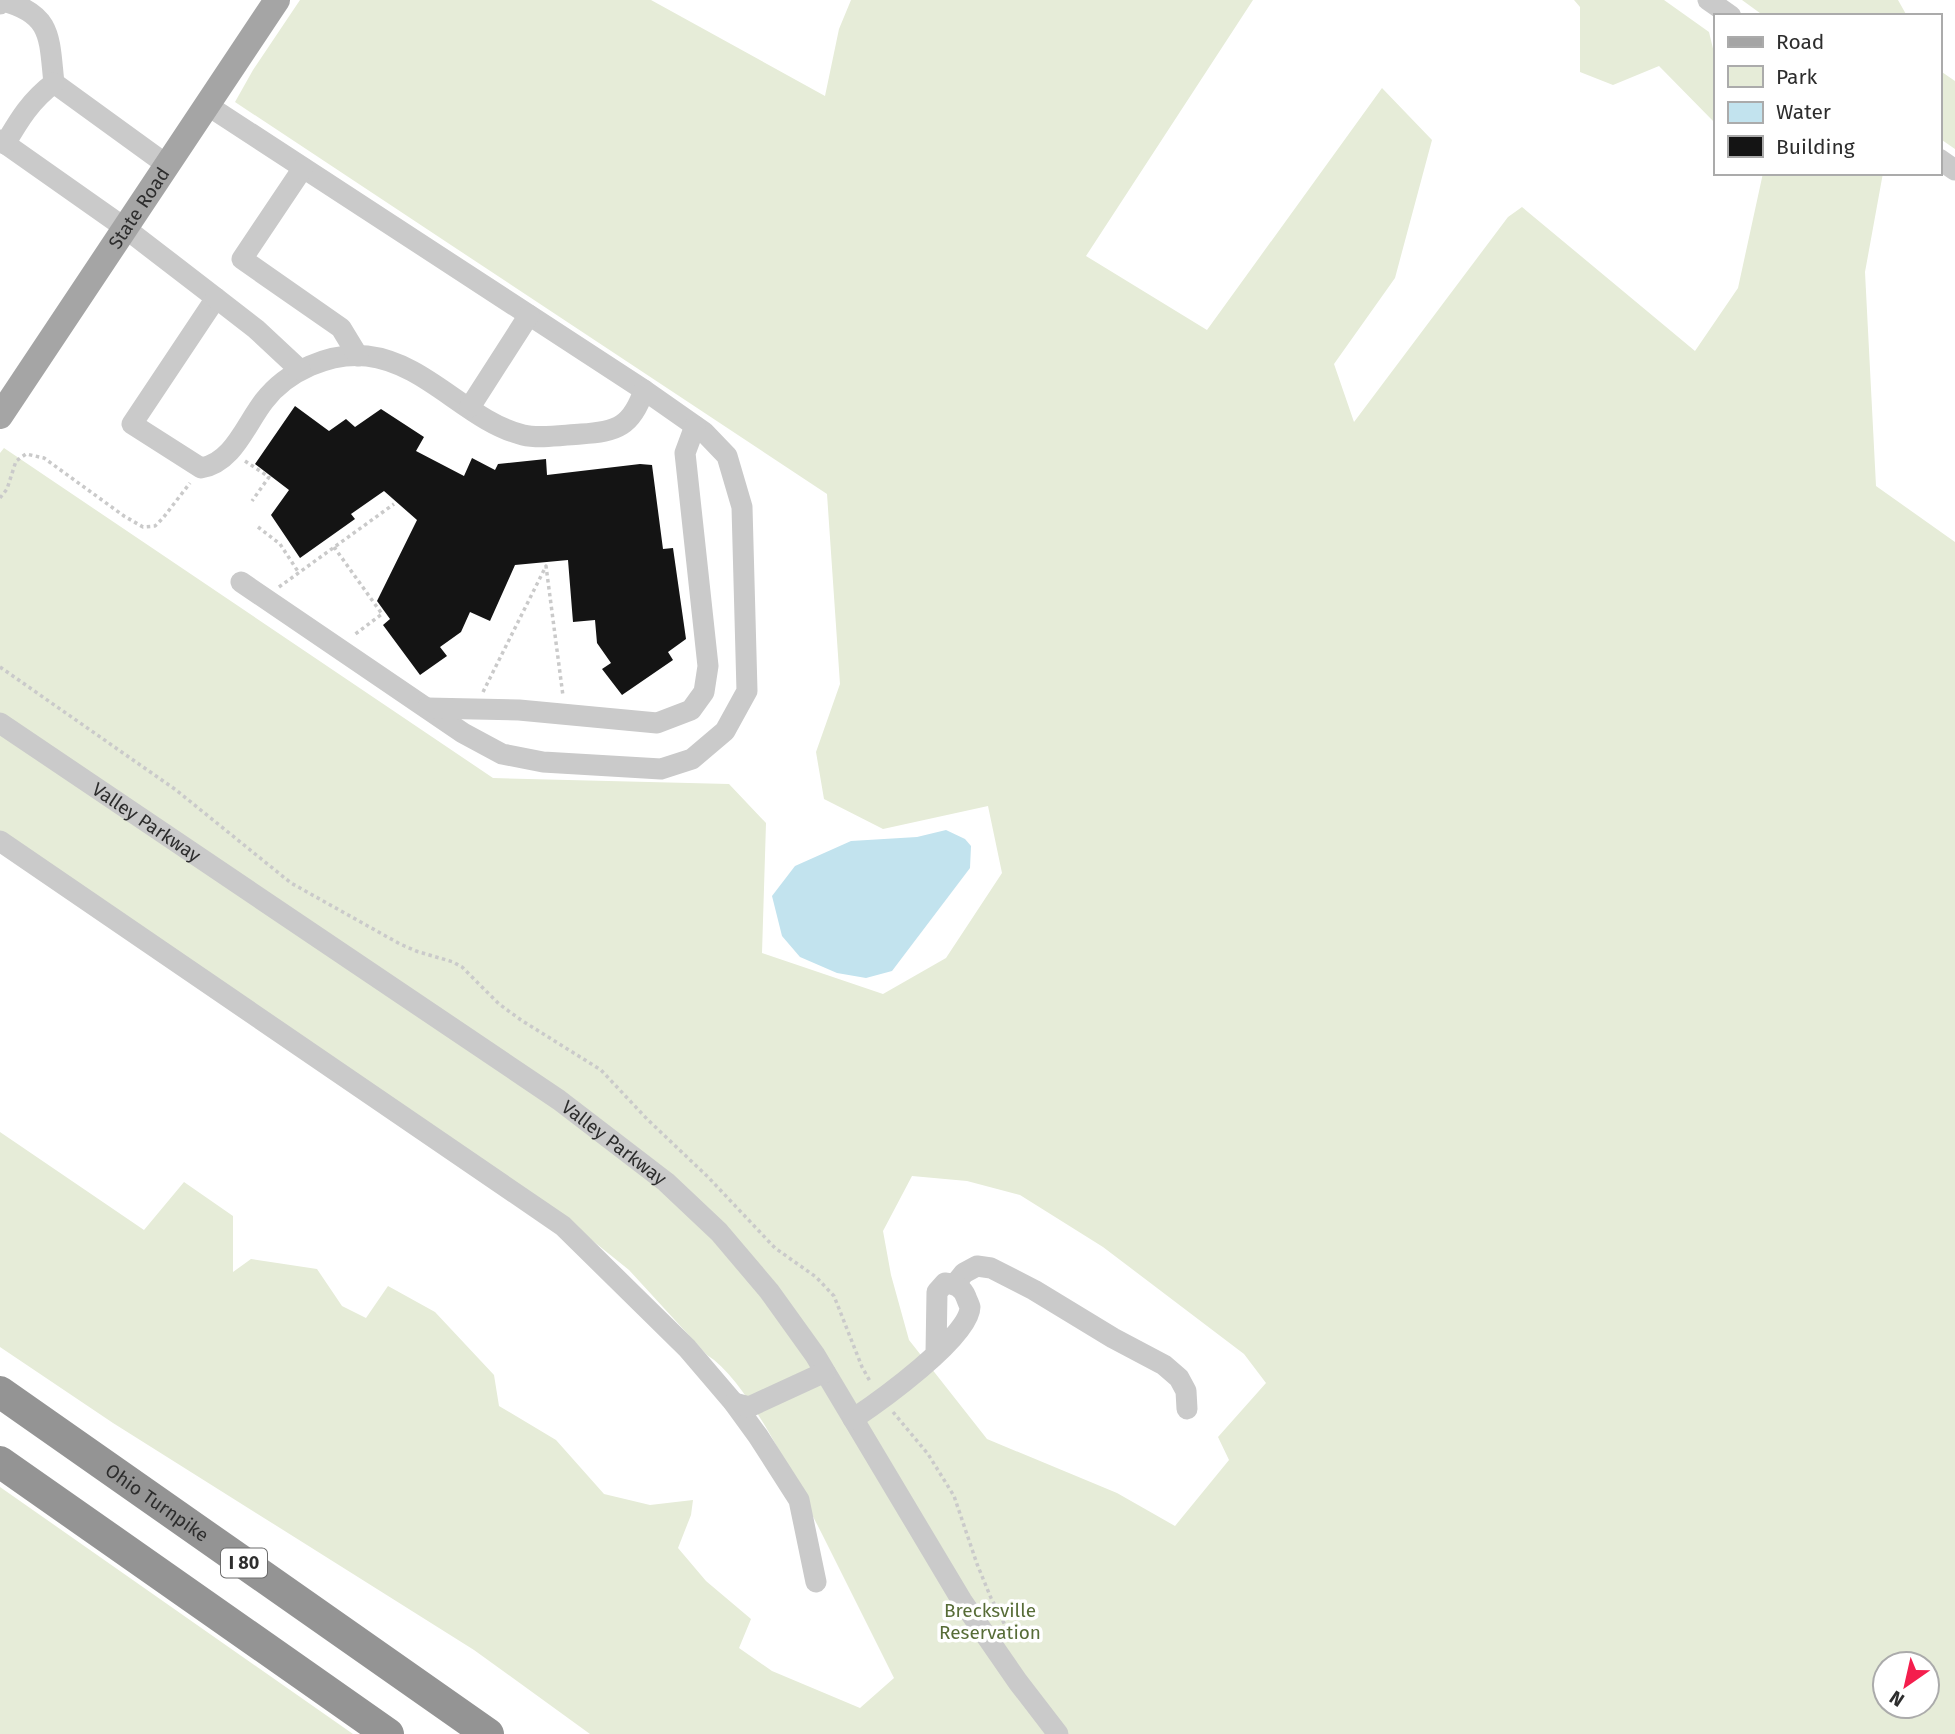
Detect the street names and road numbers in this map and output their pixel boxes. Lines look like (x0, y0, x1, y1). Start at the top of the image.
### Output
street label: State Road (103, 163, 174, 253)
street label: Valley Parkway (88, 777, 206, 867)
street label: Valley Parkway (557, 1095, 672, 1190)
street label: Ohio Turnpike (101, 1458, 213, 1546)
road number: I 80 (221, 1548, 267, 1578)

